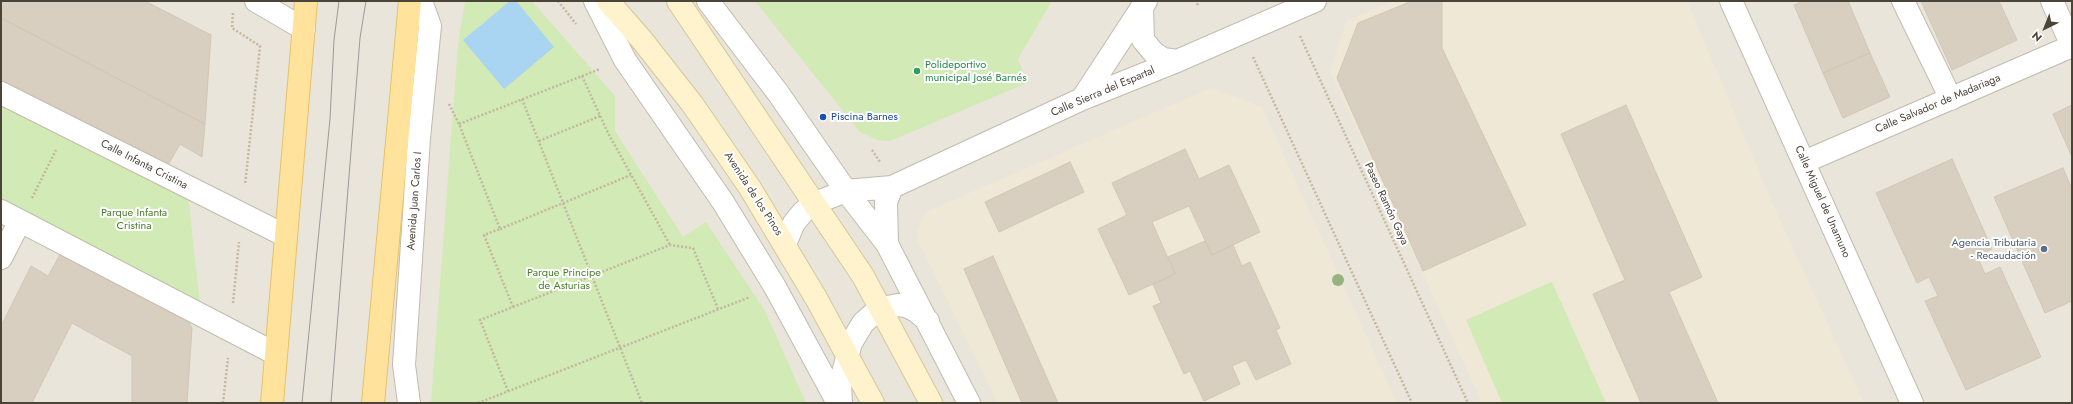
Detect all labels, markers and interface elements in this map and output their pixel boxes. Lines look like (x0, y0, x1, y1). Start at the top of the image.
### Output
north arrow (2025, 8, 2065, 48)
text: N (2028, 28, 2045, 46)
place label: Polideportivo municipal José Barnés (925, 58, 1027, 84)
street label: Calle Sierra del Espartal (1049, 64, 1157, 120)
marker: Polideportivo municipal José Barnés (912, 66, 922, 76)
street label: Calle Salvador de Madariaga (1873, 72, 2003, 136)
place label: Piscina Barnes (831, 110, 898, 124)
marker: Piscina Barnes (818, 112, 828, 122)
street label: Calle Infanta Cristina (98, 137, 190, 193)
street label: Calle Miguel de Unamuno (1791, 144, 1853, 260)
street label: Avenida de los Pinos (721, 150, 785, 238)
street label: Avenida Juan Carlos I (405, 151, 425, 251)
street label: Paseo Ramón Gaya (1361, 161, 1411, 247)
park label: Parque Infanta Cristina (101, 206, 167, 232)
place label: Agencia Tributaria - Recaudación (1952, 236, 2036, 262)
marker: Agencia Tributaria - Recaudación (2039, 244, 2049, 254)
park label: Parque Principe de Asturias (527, 266, 601, 292)

